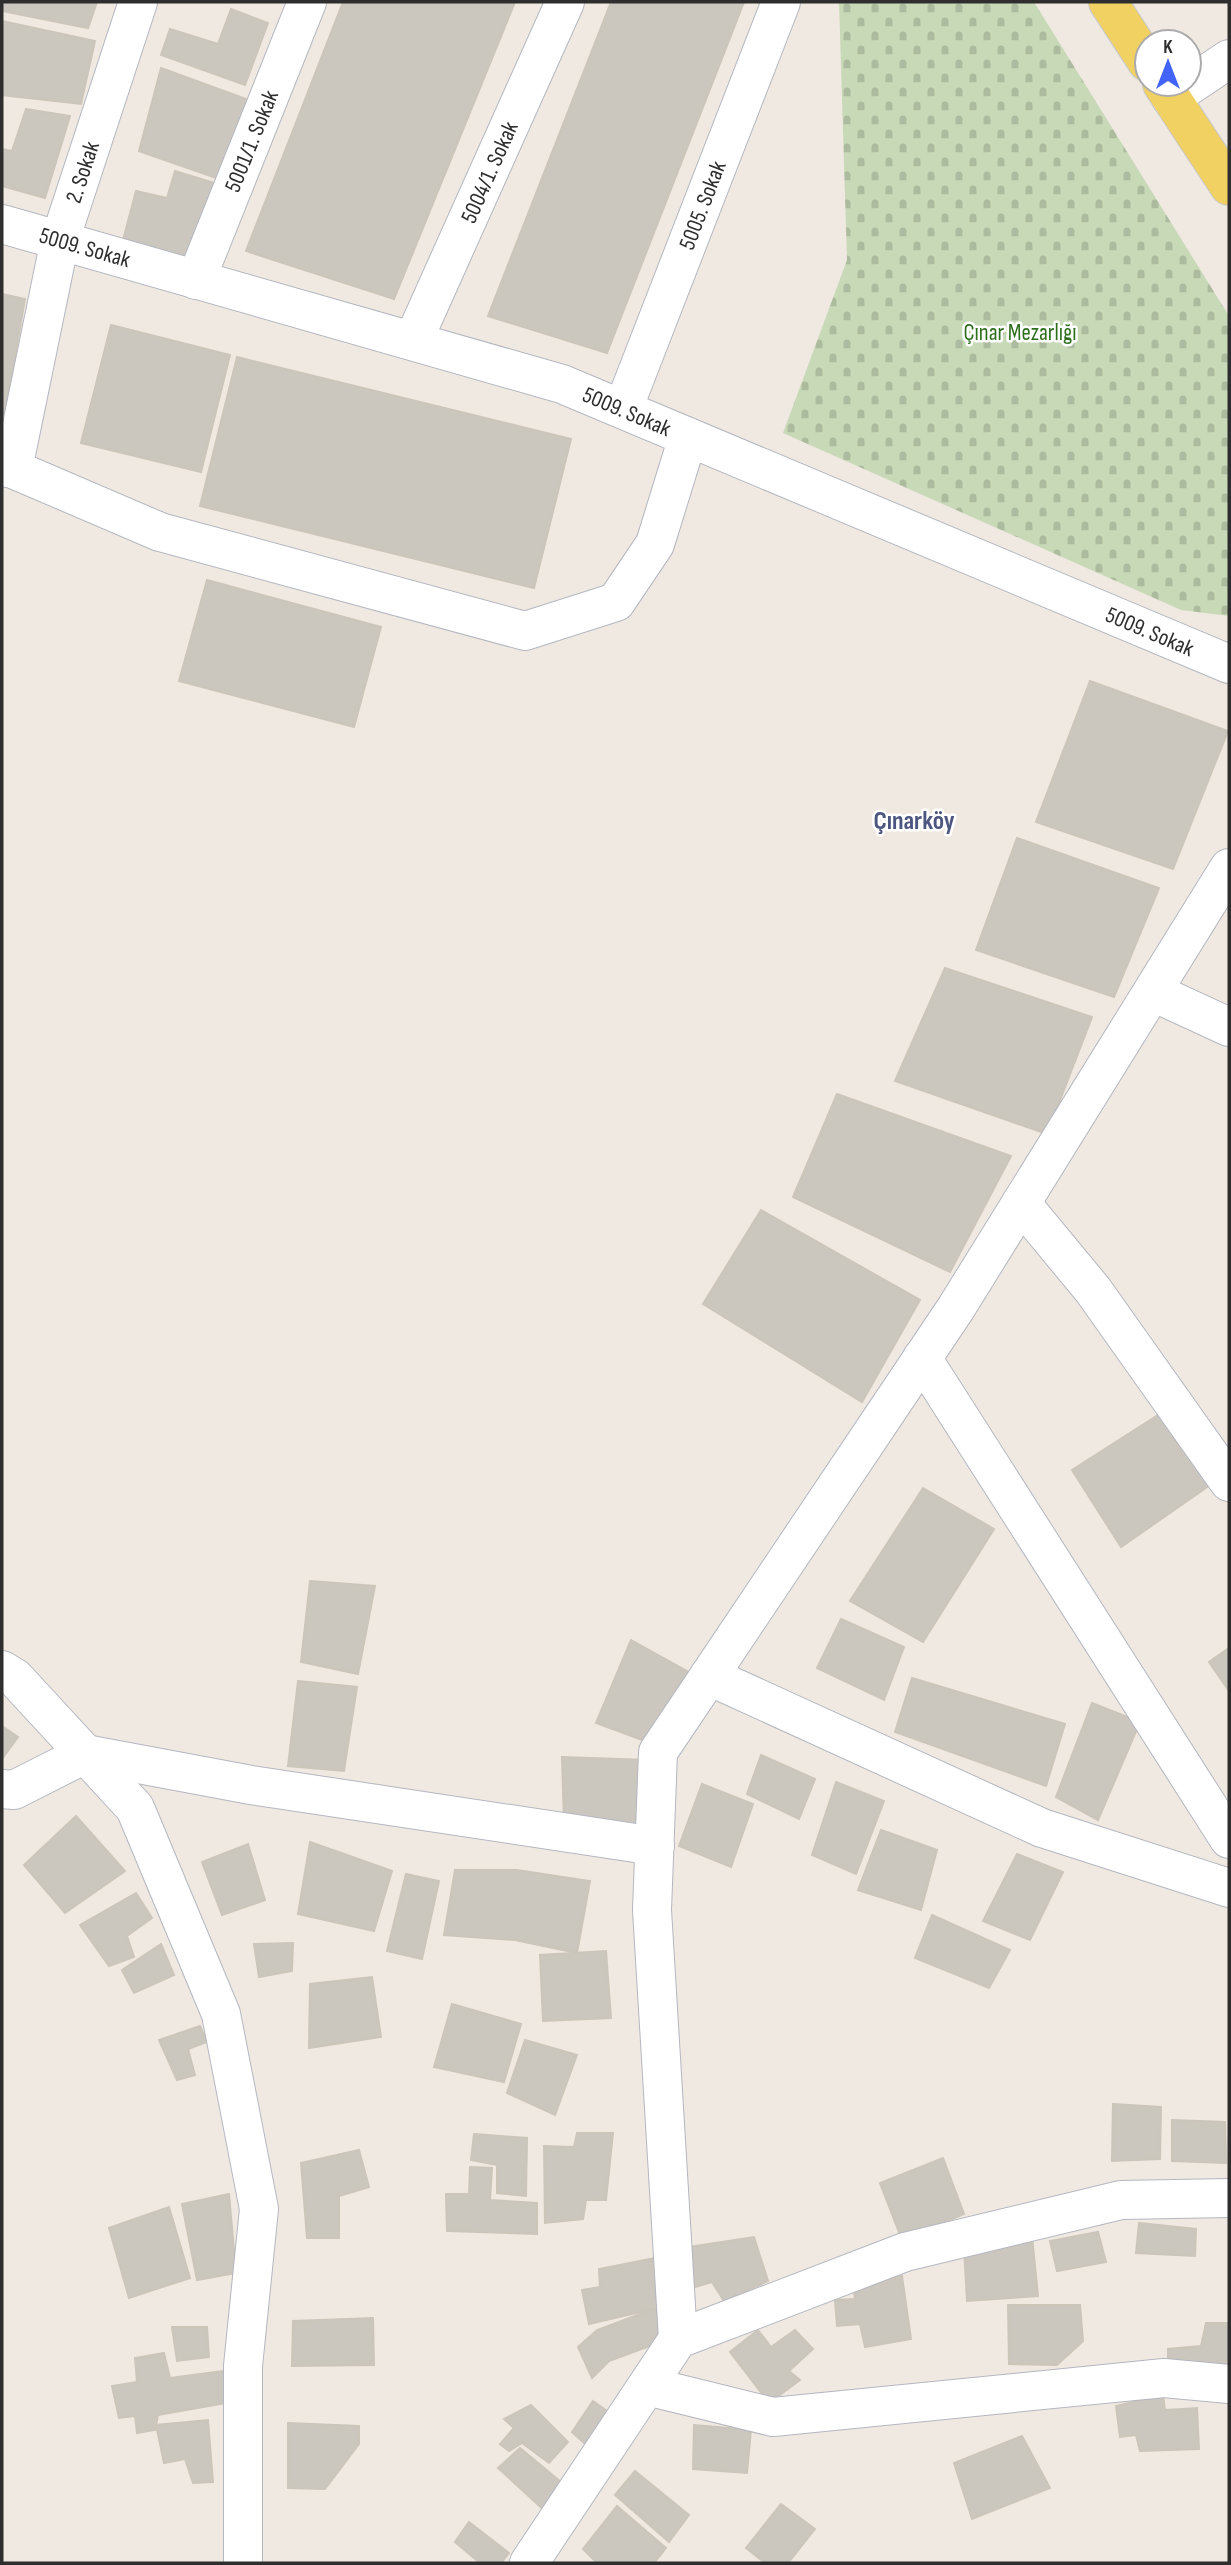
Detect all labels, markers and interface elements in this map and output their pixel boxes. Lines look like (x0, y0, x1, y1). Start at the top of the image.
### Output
north arrow (1133, 28, 1203, 98)
text: K (1163, 36, 1173, 59)
street label: 5001/1. Sokak (219, 86, 285, 196)
street label: 5004/1. Sokak (455, 117, 525, 228)
street label: 2. Sokak (60, 138, 106, 207)
street label: 5005. Sokak (673, 157, 733, 254)
street label: 5009. Sokak (36, 222, 134, 274)
park label: Çınar Mezarlığı (964, 319, 1076, 347)
street label: 5009. Sokak (578, 381, 675, 443)
street label: 5009. Sokak (1101, 601, 1198, 663)
district label: Çınarköy (873, 806, 955, 837)

